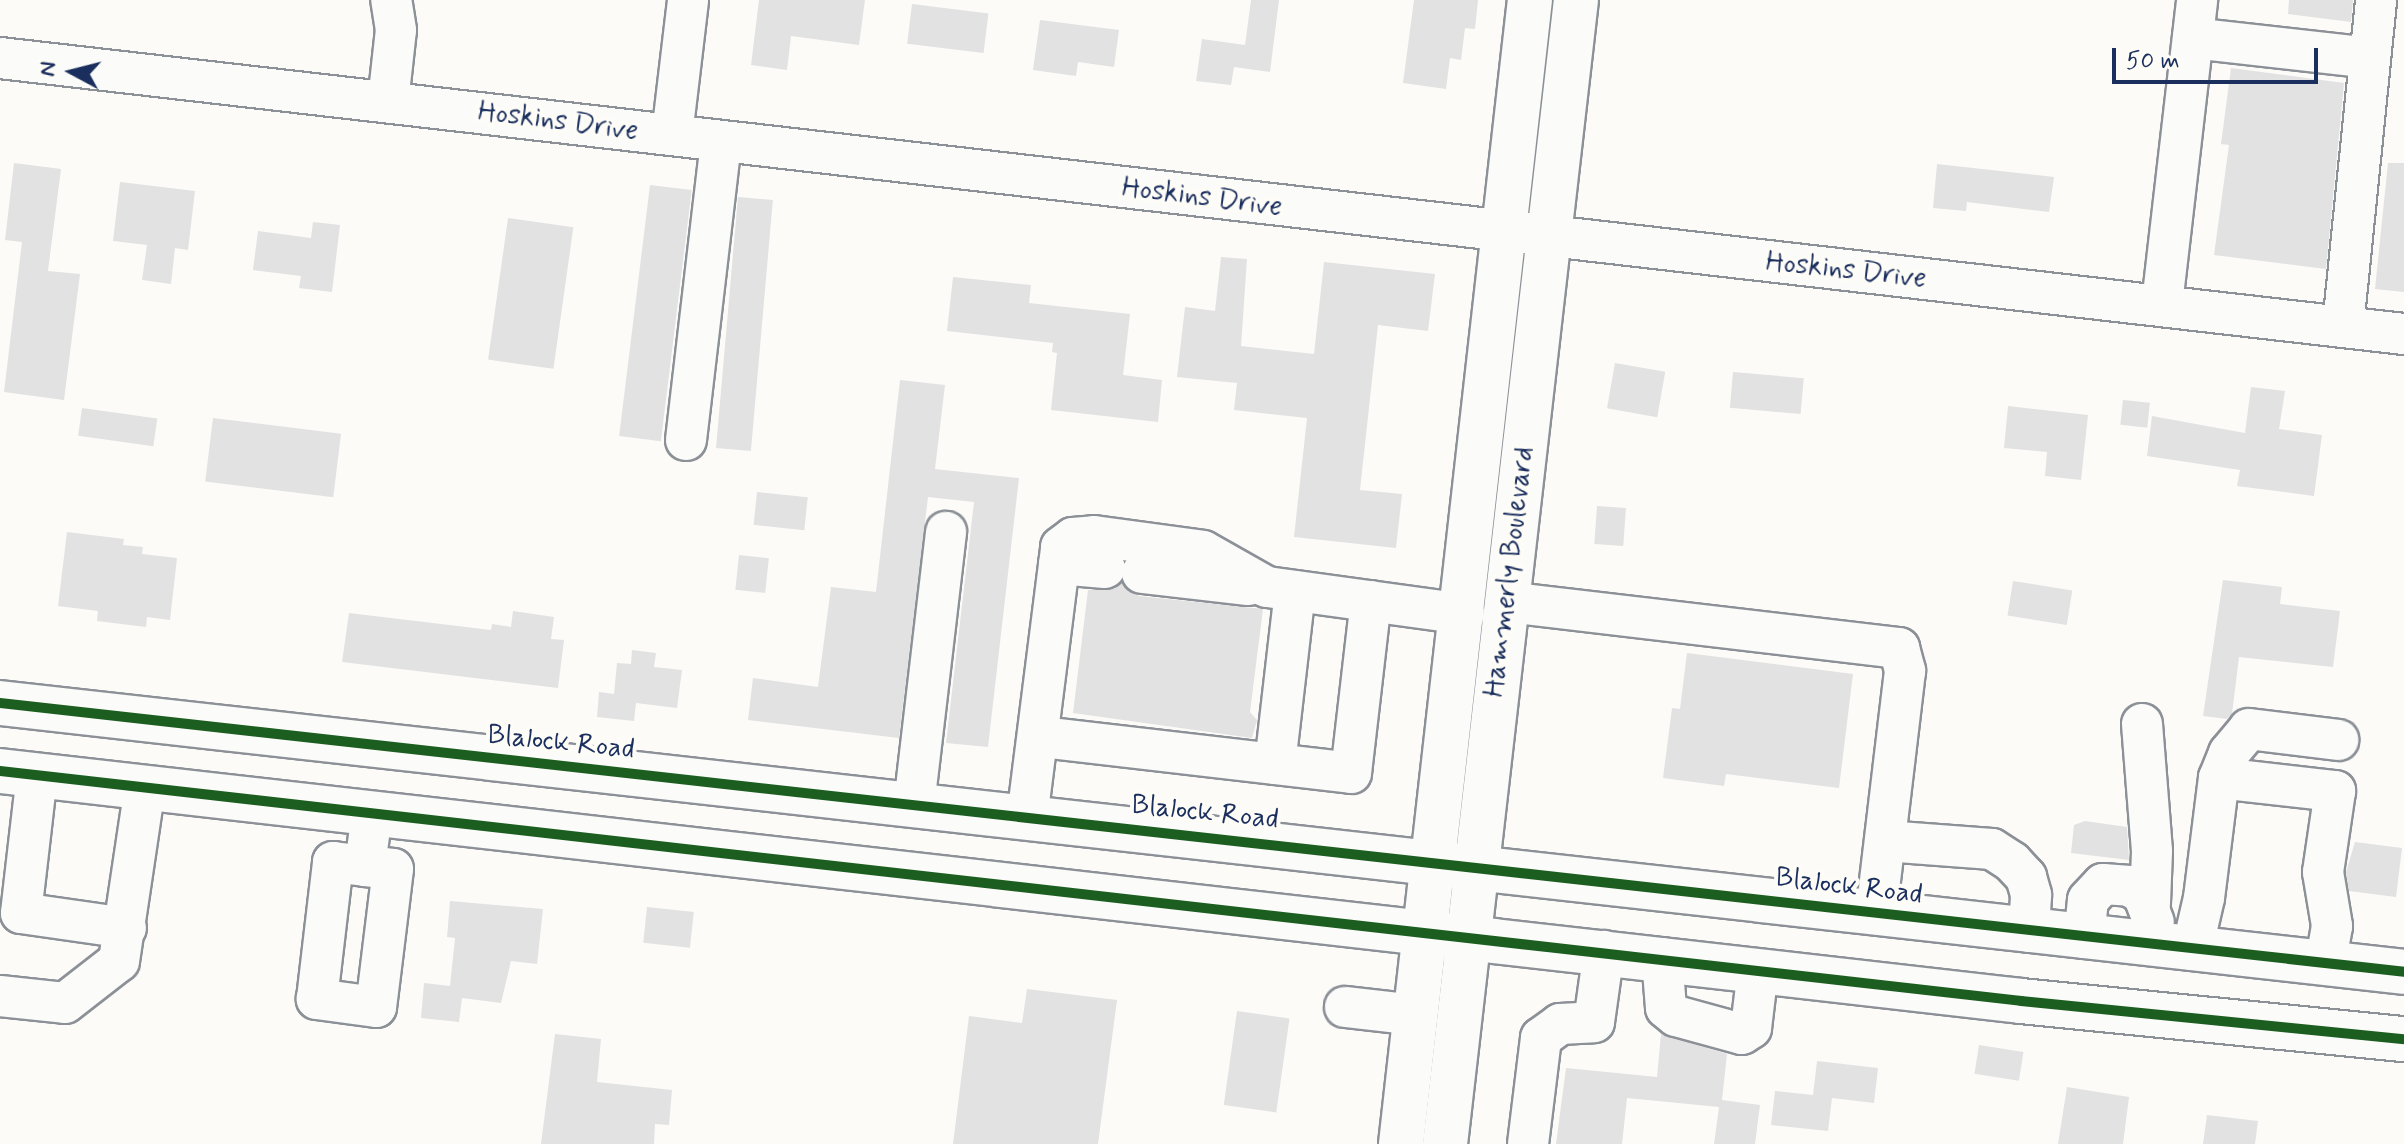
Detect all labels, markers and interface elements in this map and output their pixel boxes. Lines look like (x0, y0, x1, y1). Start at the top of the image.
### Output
north arrow (32, 32, 112, 112)
scale bar (2116, 32, 2322, 82)
text: 50 m (2126, 46, 2180, 77)
text: N (33, 60, 63, 78)
street label: Hoskins Drive (477, 96, 639, 148)
street label: Hoskins Drive (1121, 172, 1283, 224)
street label: Hoskins Drive (1765, 246, 1927, 296)
street label: Hammerly Boulevard (1478, 445, 1542, 699)
street label: Blalock Road (487, 719, 635, 767)
street label: Blalock Road (1131, 789, 1279, 837)
street label: Blalock Road (1774, 861, 1924, 913)

